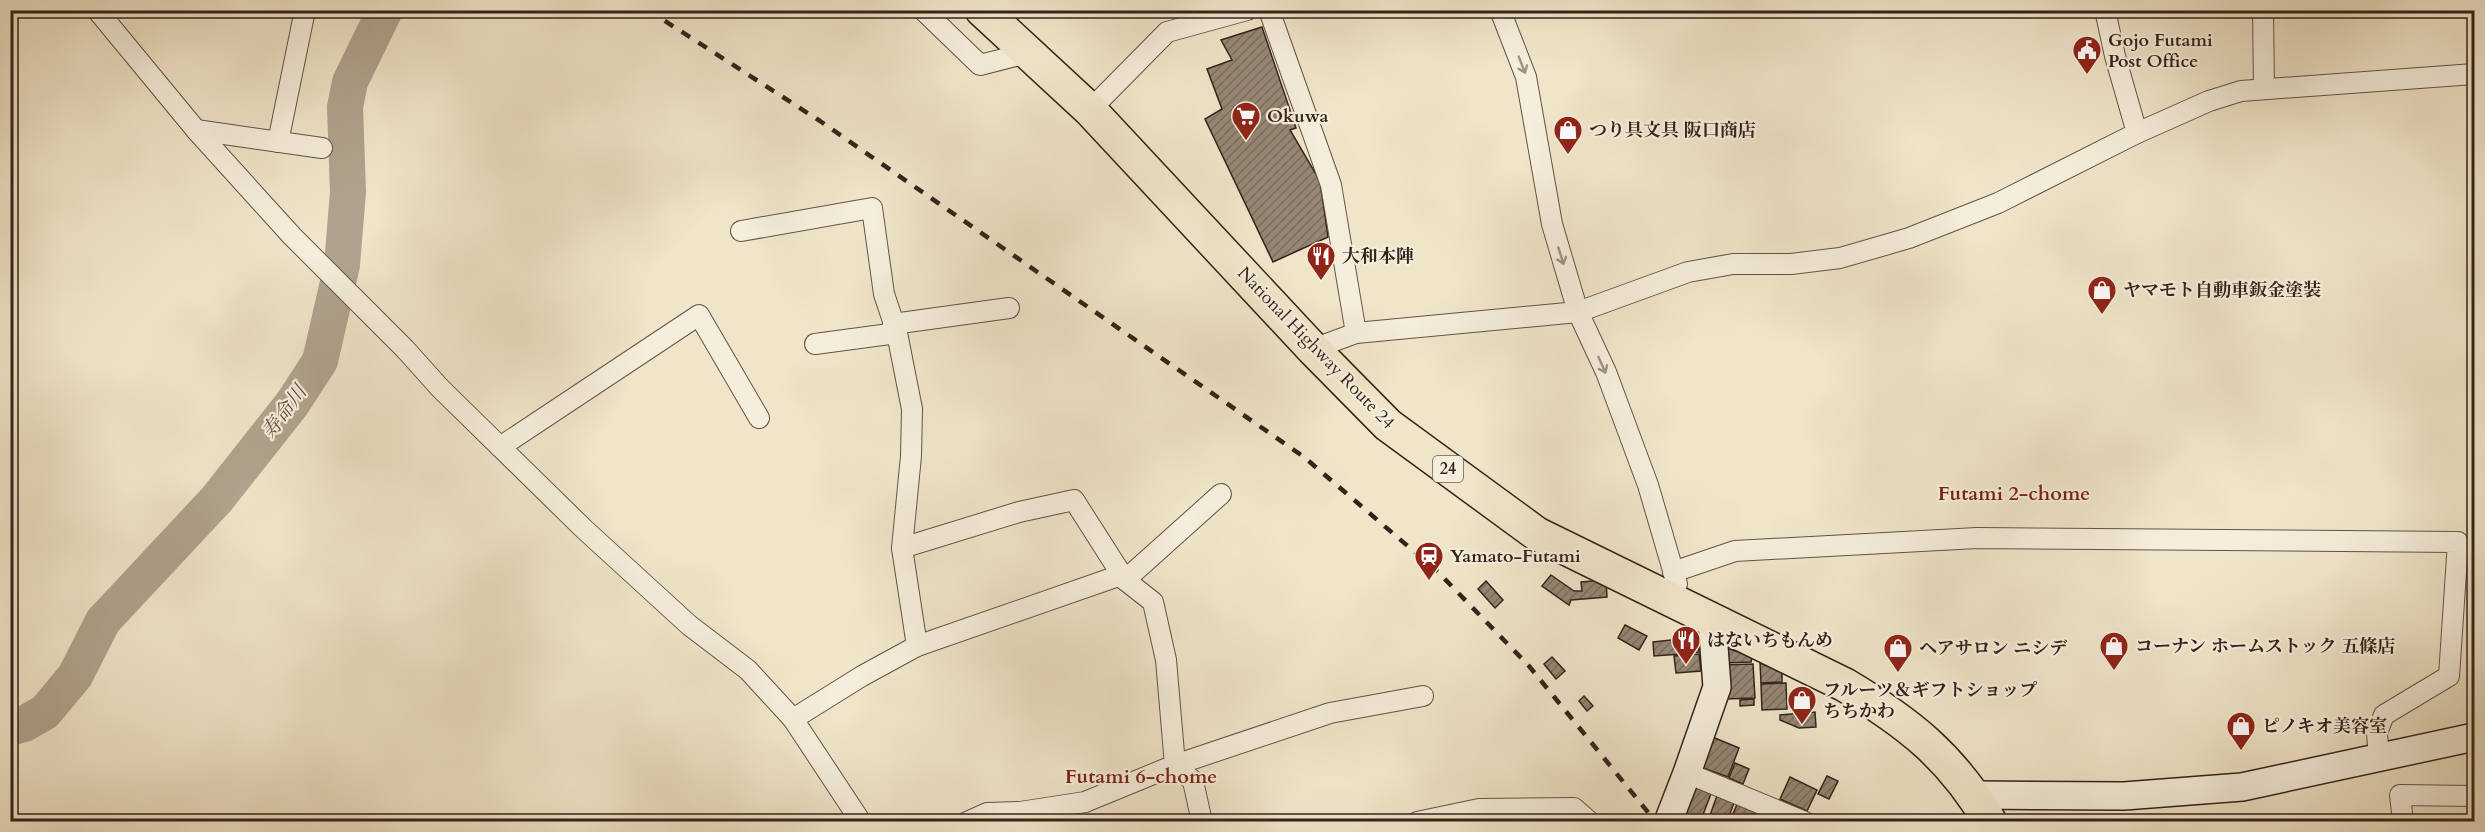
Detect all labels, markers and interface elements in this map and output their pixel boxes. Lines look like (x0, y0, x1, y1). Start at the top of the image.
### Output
place label: Gojo Futami Post Office (2108, 28, 2213, 74)
public building icon: Gojo Futami Post Office (2071, 34, 2103, 76)
one-way arrow (1517, 55, 1528, 74)
supermarket icon: Okuwa (1230, 100, 1262, 142)
place label: Okuwa (1267, 104, 1328, 129)
shop icon: つり具文具 阪口商店 (1552, 114, 1584, 156)
place label: つり具文具 阪口商店 (1589, 118, 1756, 143)
restaurant icon: 大和本陣 (1305, 240, 1337, 282)
place label: 大和本陣 (1342, 244, 1414, 269)
one-way arrow (1556, 246, 1567, 265)
street label: National Highway Route 24 (1232, 261, 1400, 435)
shop icon: ヤマモト自動車鈑金塗装 (2086, 274, 2118, 316)
place label: ヤマモト自動車鈑金塗装 (2123, 278, 2321, 303)
one-way arrow (1597, 355, 1608, 373)
water label: 寿命川 (255, 378, 314, 444)
road number: 24 (1433, 456, 1463, 482)
district label: Futami 2-chome (1938, 480, 2090, 507)
station icon: Yamato-Futami (1413, 540, 1445, 582)
place label: Yamato-Futami (1450, 544, 1581, 569)
restaurant icon: はないちもんめ (1670, 624, 1702, 666)
place label: はないちもんめ (1707, 628, 1833, 653)
shop icon: コーナン ホームストック 五條店 (2098, 630, 2130, 672)
shop icon: ヘアサロン ニシデ (1882, 632, 1914, 674)
place label: コーナン ホームストック 五條店 (2135, 634, 2395, 659)
place label: ヘアサロン ニシデ (1919, 636, 2067, 661)
place label: フルーツ＆ギフトショップ ちちかわ (1823, 678, 2037, 724)
shop icon: フルーツ＆ギフトショップ ちちかわ (1786, 684, 1818, 726)
shop icon: ピノキオ美容室 (2225, 710, 2257, 752)
place label: ピノキオ美容室 (2262, 714, 2387, 739)
district label: Futami 6-chome (1065, 763, 1217, 790)

